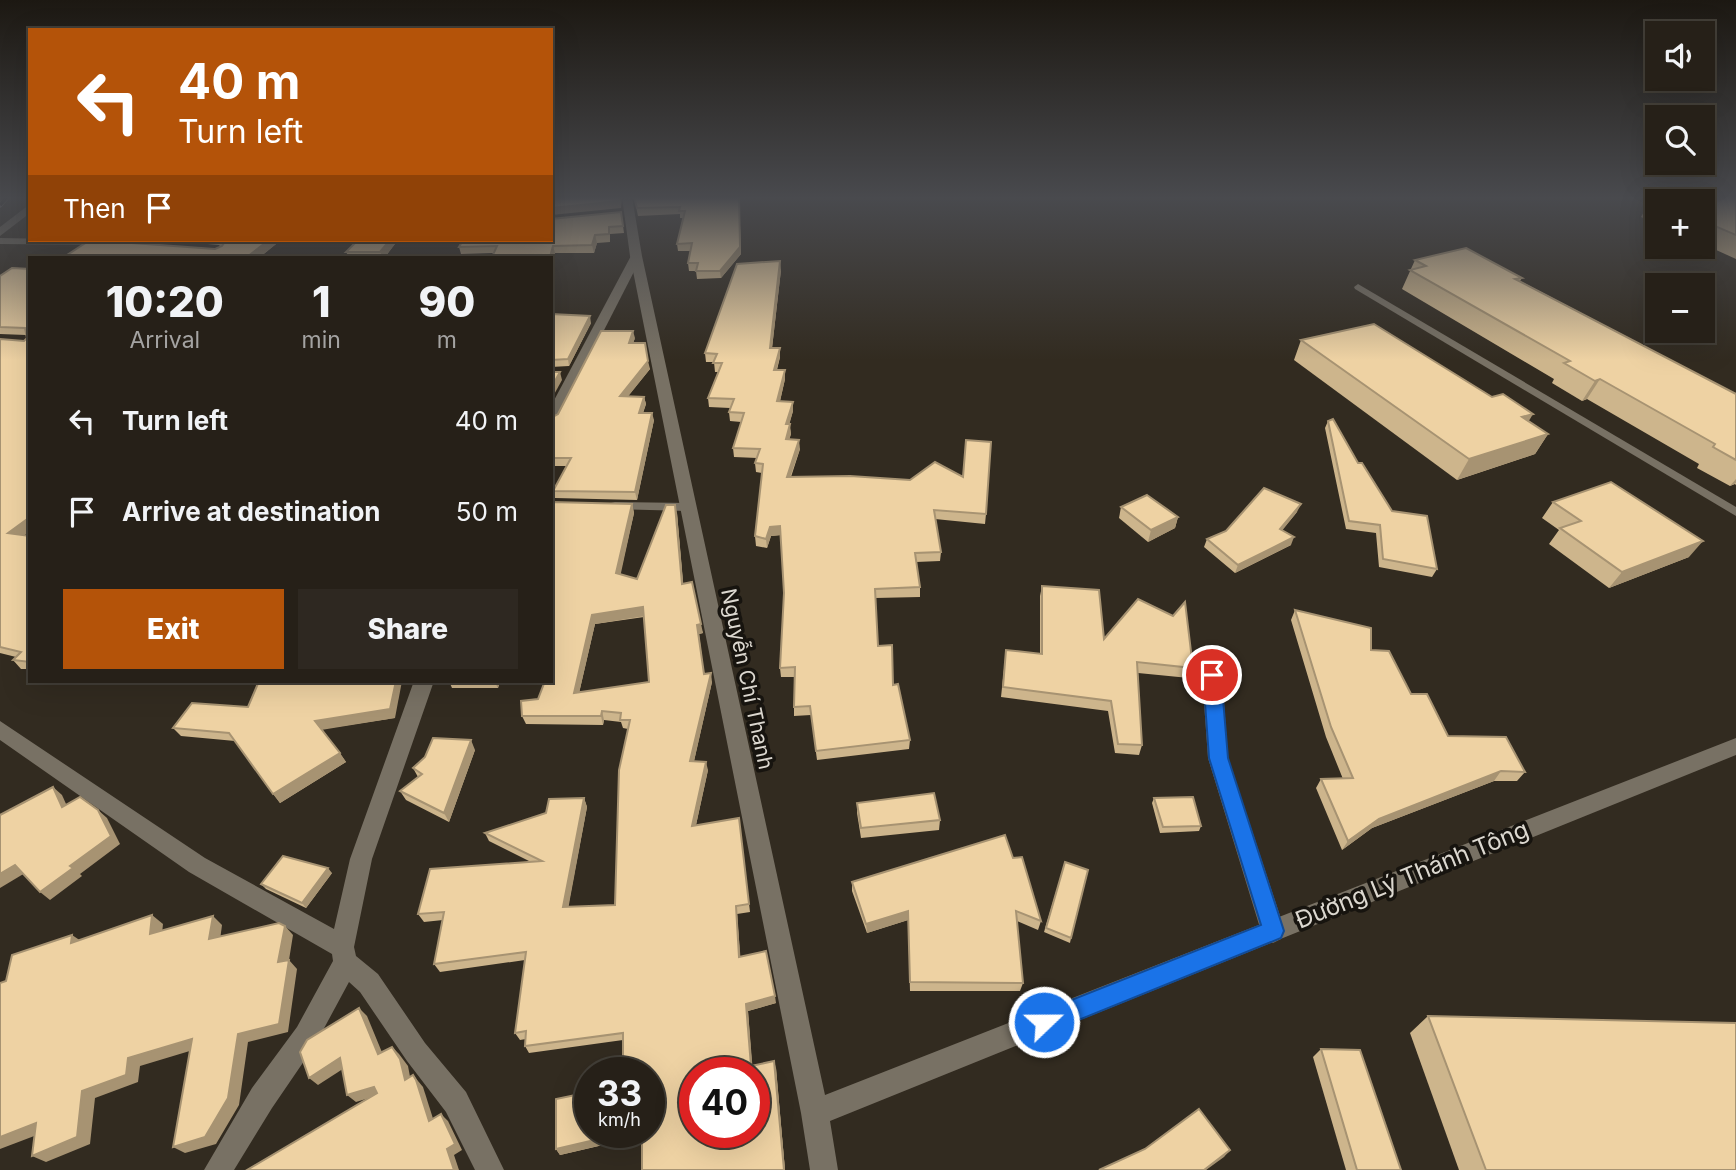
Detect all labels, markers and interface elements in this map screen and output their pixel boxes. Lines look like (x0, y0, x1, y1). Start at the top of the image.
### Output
map controls (1645, 21, 1715, 343)
button: sound (1645, 21, 1715, 91)
text: 40 m (178, 52, 301, 111)
icon: left (63, 56, 154, 147)
button: search (1645, 105, 1715, 175)
text: Turn left (178, 112, 303, 151)
icon: arrive (140, 189, 178, 227)
button: + (1645, 189, 1715, 259)
text: Then (63, 193, 126, 224)
button: − (1645, 273, 1715, 343)
text: 10:20 (106, 276, 224, 327)
text: 1 (312, 276, 330, 327)
text: 90 (418, 276, 475, 327)
text: Arrival (129, 326, 200, 354)
text: min (302, 326, 341, 354)
text: m (437, 326, 457, 354)
icon: left (63, 402, 101, 440)
text: Turn left (122, 405, 228, 436)
text: 40 m (455, 405, 518, 436)
icon: arrive (63, 493, 101, 531)
text: Arrive at destination (122, 496, 381, 527)
text: 50 m (456, 496, 518, 527)
street label: Nguyễn Chí Thanh (716, 586, 779, 772)
button: Exit (63, 589, 284, 669)
button: Share (298, 589, 518, 669)
pin (1182, 645, 1242, 705)
icon: arrive (1193, 656, 1231, 694)
street label: Đường Lý Thánh Tông (1291, 815, 1533, 935)
position arrow (1007, 985, 1081, 1059)
speed limit sign: 40 (679, 1057, 770, 1148)
text: 33 (597, 1072, 642, 1114)
text: km/h (598, 1109, 641, 1130)

